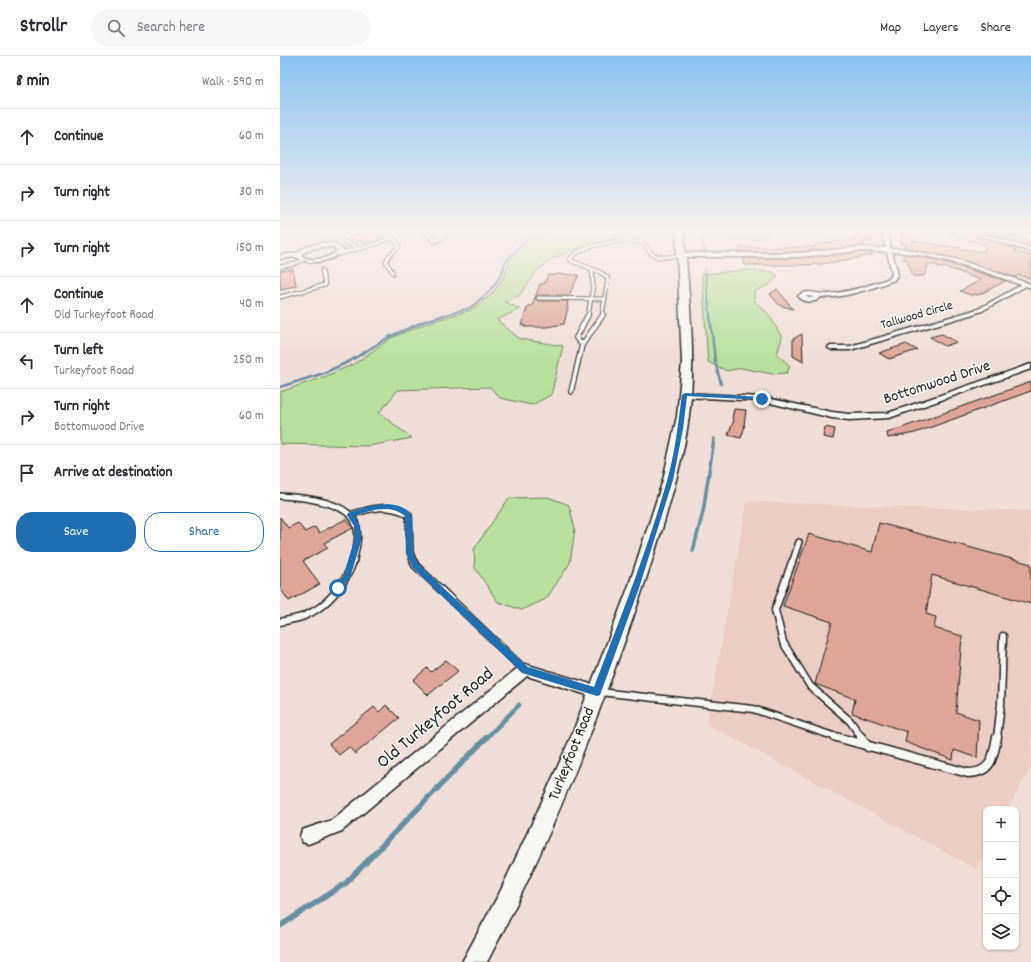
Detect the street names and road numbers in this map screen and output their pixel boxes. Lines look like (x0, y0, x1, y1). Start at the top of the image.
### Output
street label: Tallwood Circle (879, 297, 956, 335)
street label: Bottomwood Drive (881, 355, 993, 411)
street label: Old Turkeyfoot Road (371, 662, 501, 776)
street label: Turkeyfoot Road (543, 704, 601, 804)

